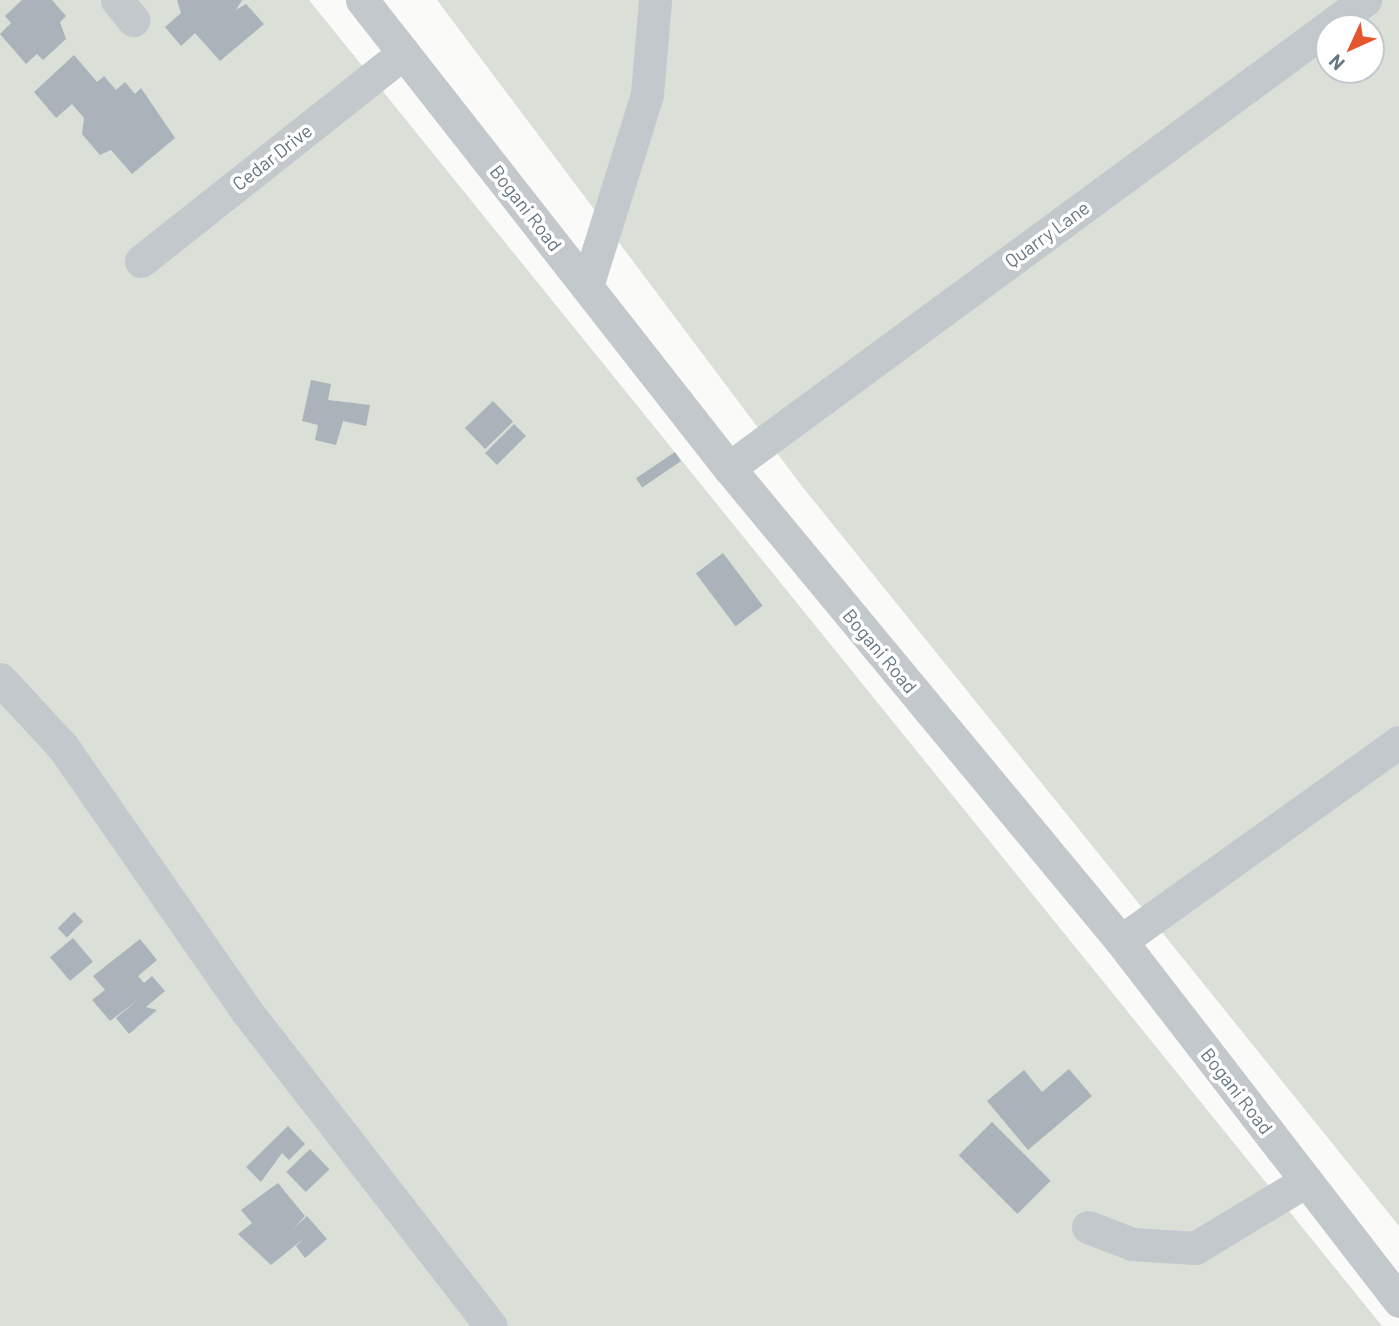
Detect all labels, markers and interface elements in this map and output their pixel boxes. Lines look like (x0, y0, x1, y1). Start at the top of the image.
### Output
north arrow (1315, 14, 1385, 84)
text: N (1324, 50, 1349, 75)
street label: Cedar Drive (228, 119, 316, 195)
street label: Bogani Road (485, 160, 567, 256)
street label: Quarry Lane (1000, 196, 1094, 272)
street label: Bogani Road (838, 604, 922, 698)
street label: Bogani Road (1196, 1043, 1278, 1139)

